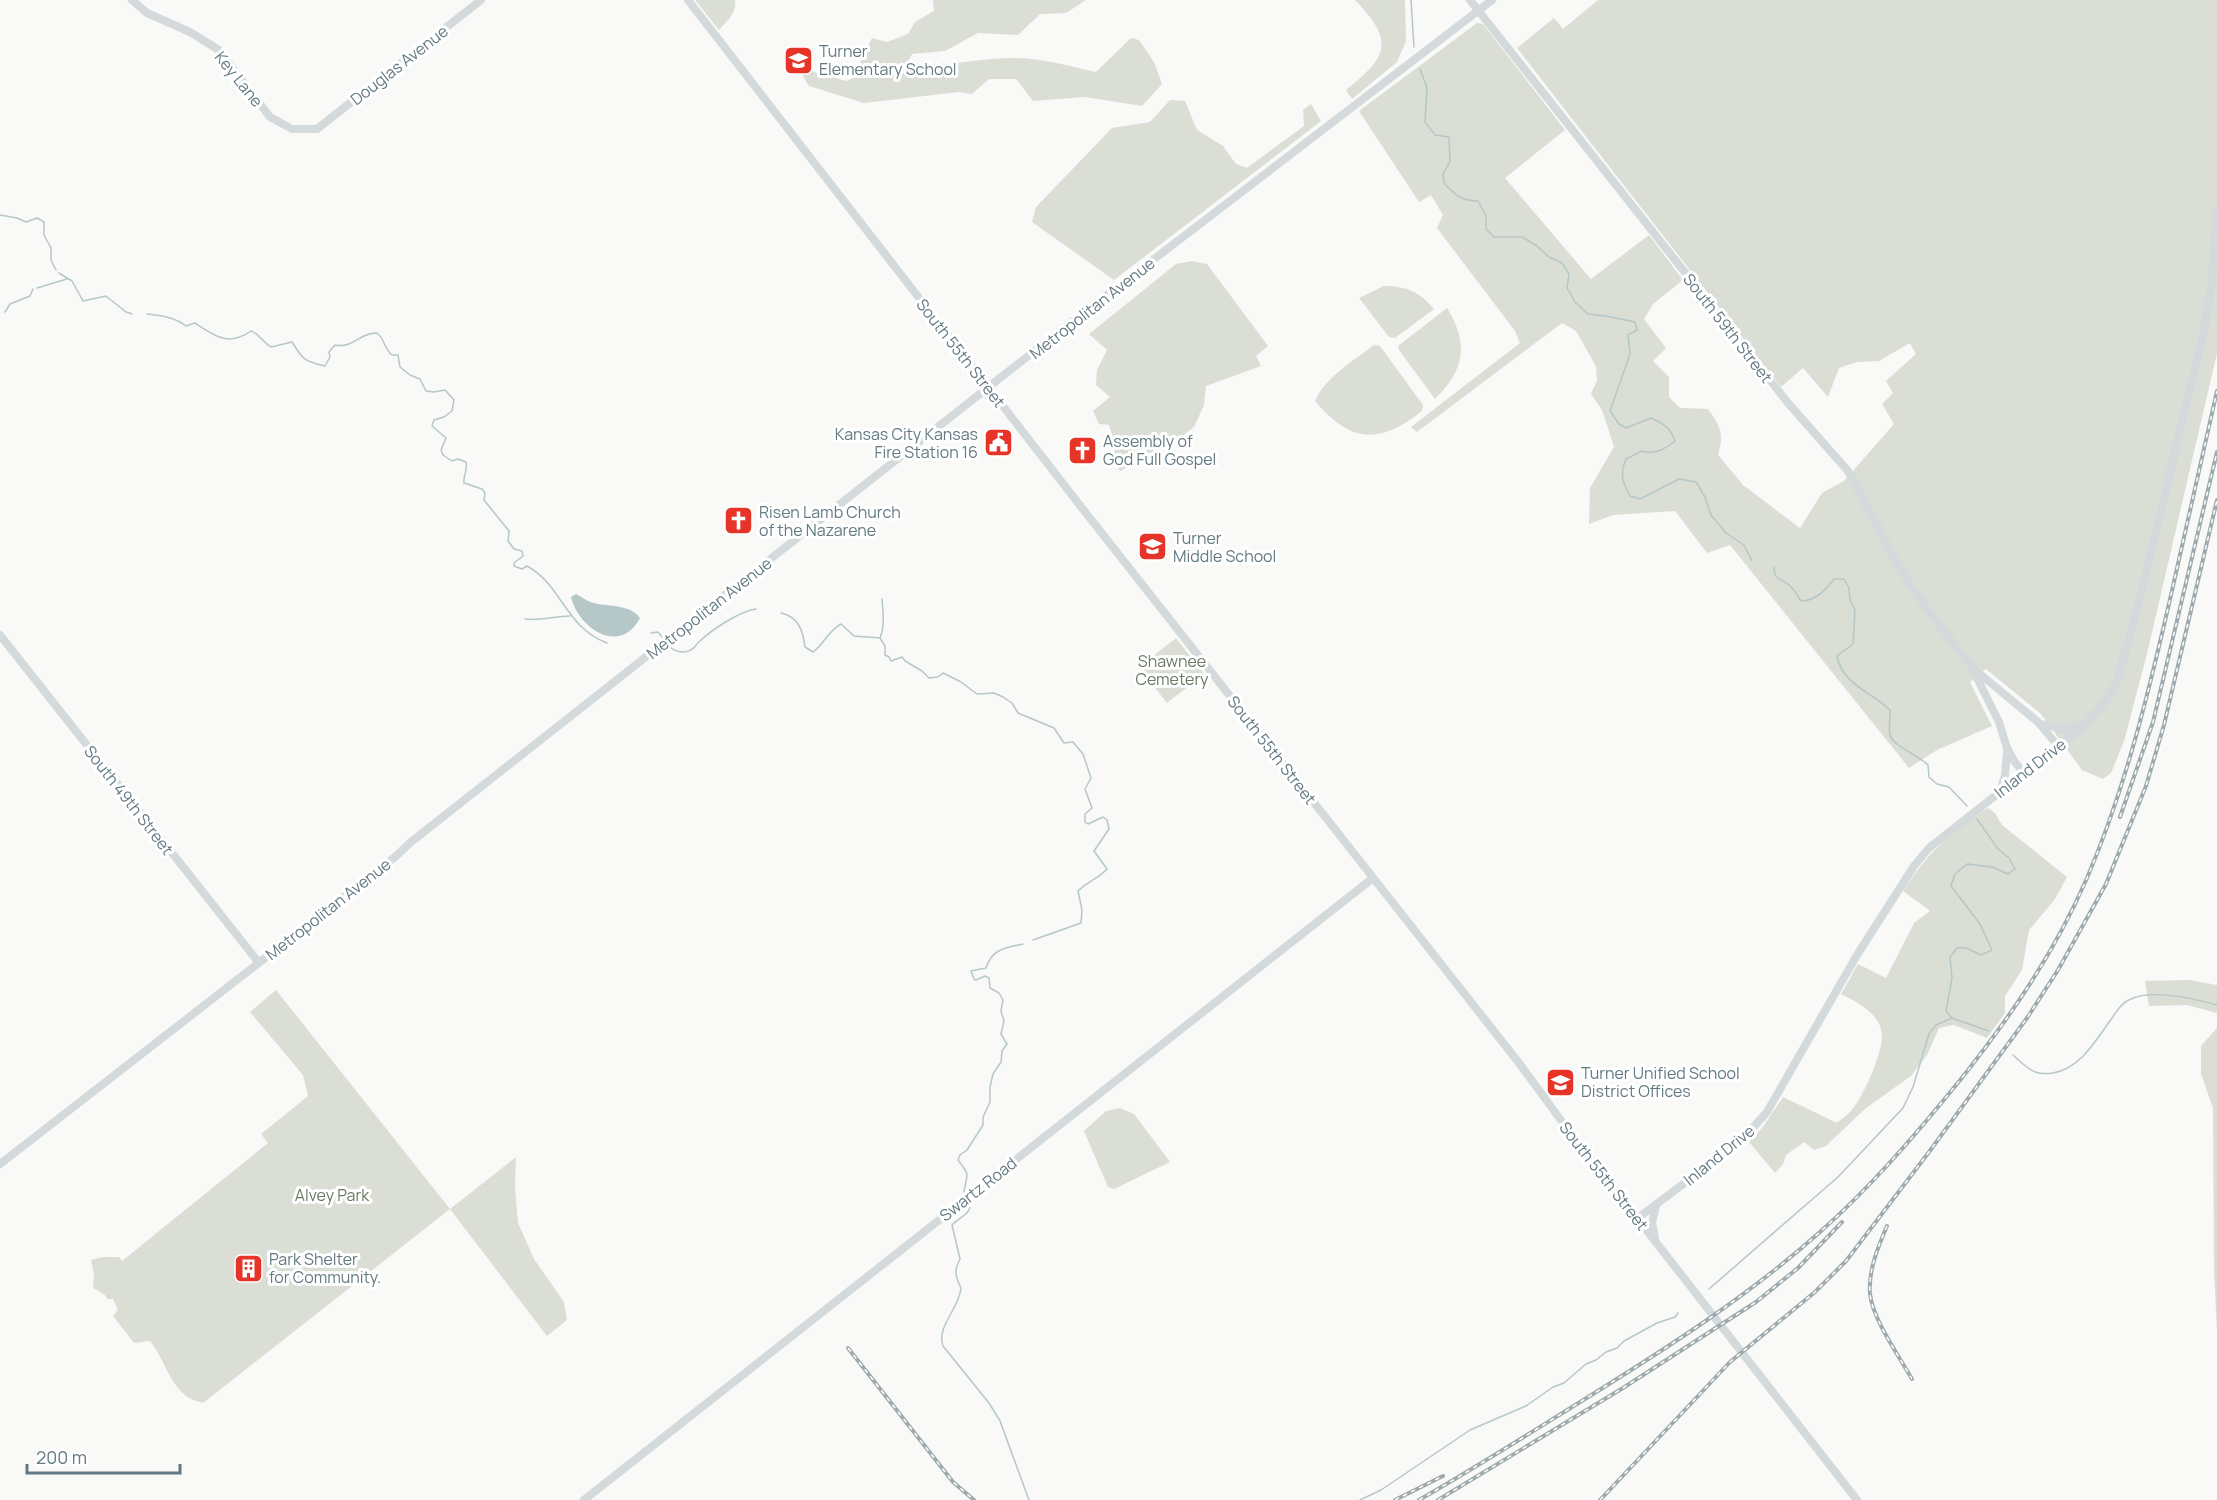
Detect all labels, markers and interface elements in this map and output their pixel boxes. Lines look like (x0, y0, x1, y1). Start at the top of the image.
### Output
street label: Douglas Avenue (346, 20, 452, 110)
place label: Turner Elementary School (819, 40, 957, 80)
school or university icon: Turner Elementary School (782, 44, 814, 76)
street label: Key Lane (210, 47, 268, 111)
street label: Metropolitan Avenue (1025, 252, 1159, 364)
street label: South 59th Street (1678, 269, 1778, 387)
street label: South 55th Street (912, 294, 1010, 412)
place label: Kansas City Kansas Fire Station 16 (835, 423, 978, 463)
public building icon: Kansas City Kansas Fire Station 16 (983, 427, 1015, 459)
place label: Assembly of God Full Gospel (1103, 430, 1216, 470)
church icon: Assembly of God Full Gospel (1066, 434, 1098, 466)
place label: Risen Lamb Church of the Nazarene (759, 501, 901, 541)
church icon: Risen Lamb Church of the Nazarene (722, 505, 754, 537)
place label: Turner Middle School (1173, 527, 1276, 567)
school or university icon: Turner Middle School (1136, 531, 1168, 563)
street label: Metropolitan Avenue (642, 552, 776, 664)
park label: Shawnee Cemetery (1136, 650, 1209, 690)
street label: South 55th Street (1223, 691, 1321, 809)
street label: Inland Drive (1990, 733, 2070, 803)
street label: South 49th Street (79, 741, 179, 859)
street label: Metropolitan Avenue (261, 853, 395, 965)
place label: Turner Unified School District Offices (1581, 1062, 1740, 1102)
school or university icon: Turner Unified School District Offices (1544, 1066, 1576, 1098)
street label: South 55th Street (1555, 1117, 1653, 1235)
street label: Inland Drive (1679, 1120, 1759, 1190)
street label: Swartz Road (935, 1152, 1021, 1226)
park label: Alvey Park (295, 1184, 370, 1206)
place label: Park Shelter for Community. (269, 1248, 381, 1288)
building icon: Park Shelter for Community. (232, 1252, 264, 1284)
scale bar (27, 1437, 180, 1475)
text: 200 m (36, 1445, 87, 1469)

